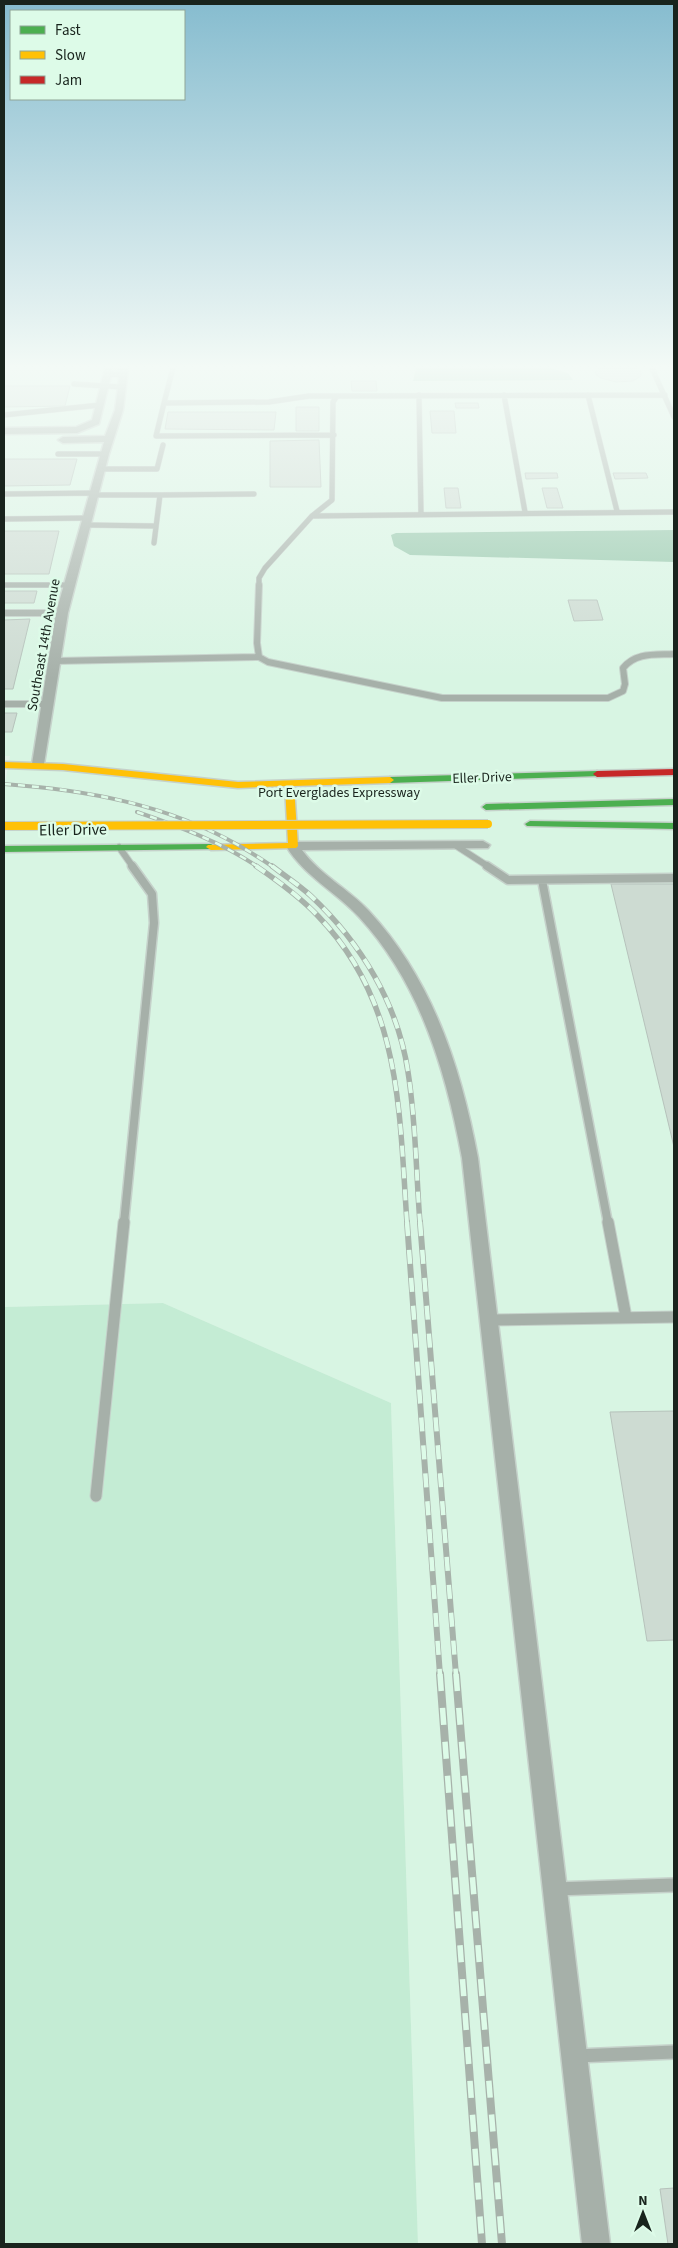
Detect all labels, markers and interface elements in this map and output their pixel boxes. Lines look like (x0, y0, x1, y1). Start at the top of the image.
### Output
legend (10, 10, 185, 100)
text: Fast (55, 20, 81, 41)
text: Slow (55, 45, 86, 66)
text: Jam (55, 70, 82, 91)
street label: Southeast 14th Avenue (23, 577, 66, 713)
street label: Eller Drive (452, 767, 512, 789)
street label: Port Everglades Expressway (258, 783, 420, 803)
street label: Eller Drive (39, 818, 107, 842)
north arrow (618, 2188, 668, 2238)
text: N (638, 2191, 648, 2211)

